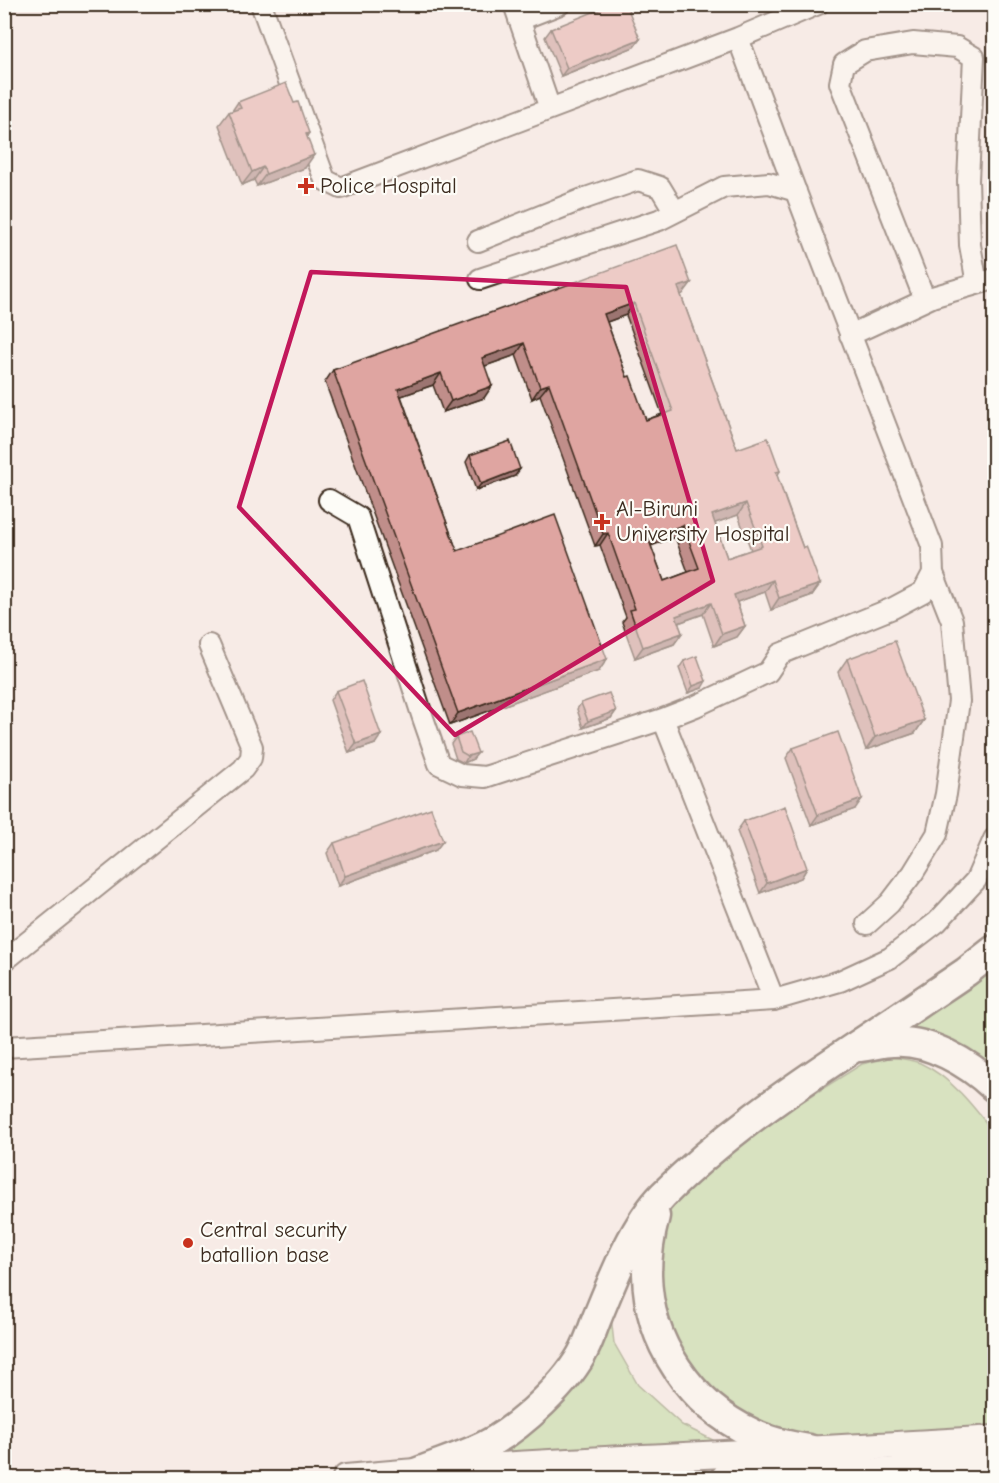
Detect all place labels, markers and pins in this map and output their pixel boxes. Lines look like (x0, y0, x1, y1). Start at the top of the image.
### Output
place label: Police Hospital (320, 173, 457, 199)
marker: Police Hospital (297, 177, 315, 195)
place label: Al-Biruni University Hospital (616, 496, 790, 547)
marker: Al-Biruni University Hospital (593, 513, 611, 531)
place label: Central security batallion base (200, 1217, 347, 1268)
marker: Central security batallion base (181, 1236, 195, 1250)

